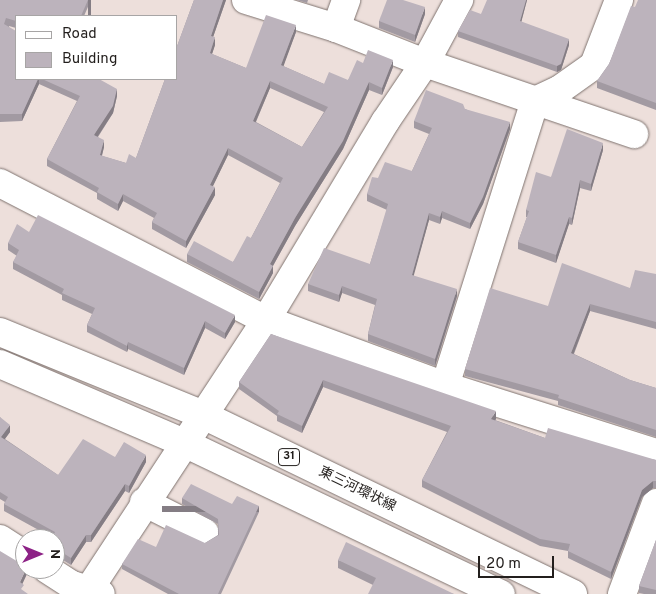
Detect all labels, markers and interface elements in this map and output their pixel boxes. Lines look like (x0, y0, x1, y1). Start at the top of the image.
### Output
legend (15, 15, 178, 80)
text: Road (62, 25, 97, 44)
text: Building (62, 50, 117, 69)
road number: 31 (278, 448, 300, 467)
street label: 東三河環状線 (316, 464, 398, 516)
north arrow (15, 529, 65, 579)
scale bar (481, 546, 557, 578)
text: N (46, 549, 63, 559)
text: 20 m (486, 555, 521, 574)

